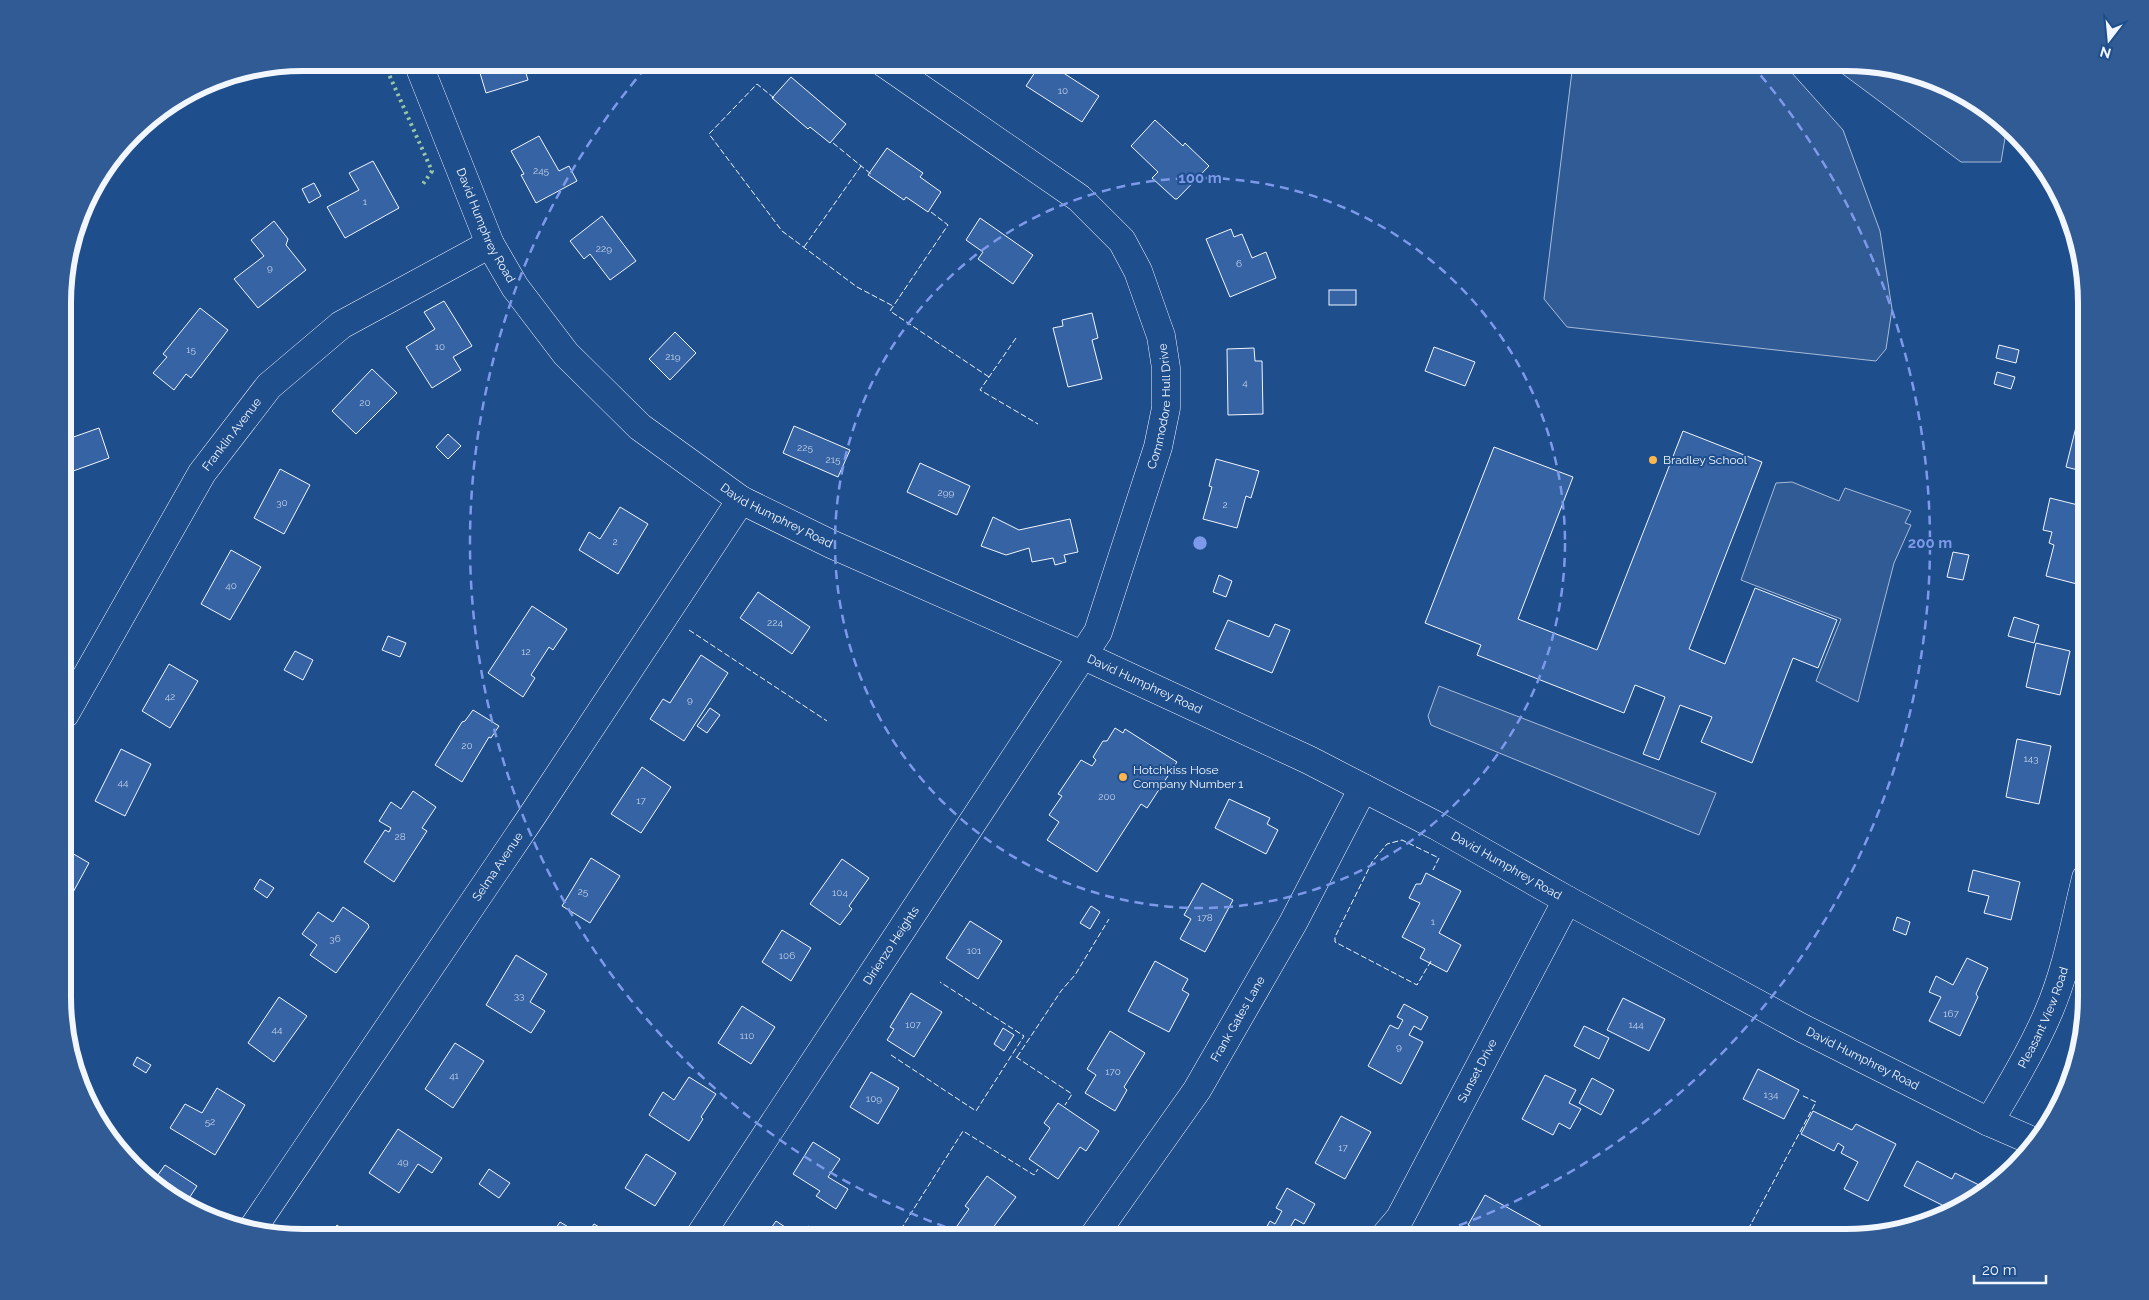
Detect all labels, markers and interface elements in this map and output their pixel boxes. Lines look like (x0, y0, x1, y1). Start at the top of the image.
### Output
north arrow (2084, 15, 2134, 65)
text: N (2098, 43, 2113, 62)
house number: 10 (1058, 85, 1068, 96)
house number: 245 (533, 165, 550, 176)
street label: David Humphrey Road (453, 166, 518, 285)
text: 100 m (1178, 169, 1222, 187)
house number: 1 (363, 196, 368, 207)
house number: 229 (596, 243, 612, 254)
house number: 6 (1236, 258, 1242, 269)
house number: 9 (267, 262, 273, 273)
house number: 10 (435, 341, 445, 352)
street label: Commodore Hull Drive (1144, 343, 1174, 471)
house number: 15 (186, 344, 196, 355)
house number: 219 (665, 351, 681, 362)
house number: 4 (1242, 377, 1248, 388)
street label: Franklin Avenue (199, 395, 264, 474)
house number: 20 (359, 397, 371, 408)
house number: 225 (797, 442, 813, 453)
place label: Bradley School (1663, 453, 1748, 467)
house number: 215 (826, 454, 841, 465)
marker: Bradley School (1647, 454, 1659, 466)
street label: David Humphrey Road (718, 480, 835, 551)
house number: 299 (938, 487, 955, 498)
house number: 30 (276, 497, 288, 508)
house number: 2 (1222, 499, 1228, 510)
centre of rings (1191, 534, 1209, 552)
text: 200 m (1908, 534, 1952, 552)
house number: 2 (612, 536, 618, 547)
house number: 40 (225, 580, 237, 591)
house number: 224 (767, 617, 783, 628)
house number: 12 (521, 646, 531, 657)
street label: David Humphrey Road (1085, 651, 1204, 717)
house number: 42 (165, 691, 175, 702)
house number: 9 (687, 694, 693, 705)
house number: 20 (461, 740, 473, 751)
house number: 143 (2023, 753, 2039, 764)
place label: Hotchkiss Hose Company Number 1 (1133, 763, 1243, 791)
marker: Hotchkiss Hose Company Number 1 (1117, 771, 1129, 783)
house number: 44 (118, 777, 129, 788)
house number: 200 (1098, 791, 1116, 802)
house number: 17 (636, 795, 646, 806)
street label: David Humphrey Road (1449, 829, 1564, 903)
street label: Selma Avenue (469, 830, 526, 904)
house number: 28 (394, 831, 406, 842)
house number: 25 (578, 886, 589, 897)
house number: 104 (832, 887, 848, 898)
street label: Dirienzo Heights (860, 904, 922, 987)
house number: 178 (1197, 912, 1213, 923)
house number: 1 (1431, 916, 1436, 927)
house number: 36 (329, 933, 341, 944)
house number: 101 (967, 945, 982, 956)
house number: 106 (779, 950, 795, 961)
street label: Pleasant View Road (2015, 965, 2071, 1071)
street label: Frank Gates Lane (1208, 974, 1268, 1064)
house number: 33 (514, 990, 524, 1001)
house number: 167 (1943, 1008, 1959, 1019)
house number: 107 (905, 1019, 921, 1030)
house number: 144 (1628, 1019, 1644, 1030)
house number: 44 (272, 1024, 283, 1035)
street label: David Humphrey Road (1804, 1024, 1921, 1093)
house number: 110 (740, 1030, 754, 1041)
street label: Sunset Drive (1455, 1037, 1500, 1105)
house number: 9 (1396, 1041, 1402, 1052)
house number: 170 (1105, 1066, 1121, 1077)
house number: 41 (449, 1070, 460, 1081)
house number: 134 (1763, 1089, 1779, 1100)
house number: 109 (866, 1093, 882, 1104)
house number: 52 (205, 1116, 215, 1127)
house number: 17 (1338, 1142, 1348, 1153)
house number: 49 (397, 1156, 409, 1167)
scale bar (1974, 1252, 2046, 1284)
text: 20 m (1982, 1261, 2017, 1279)

